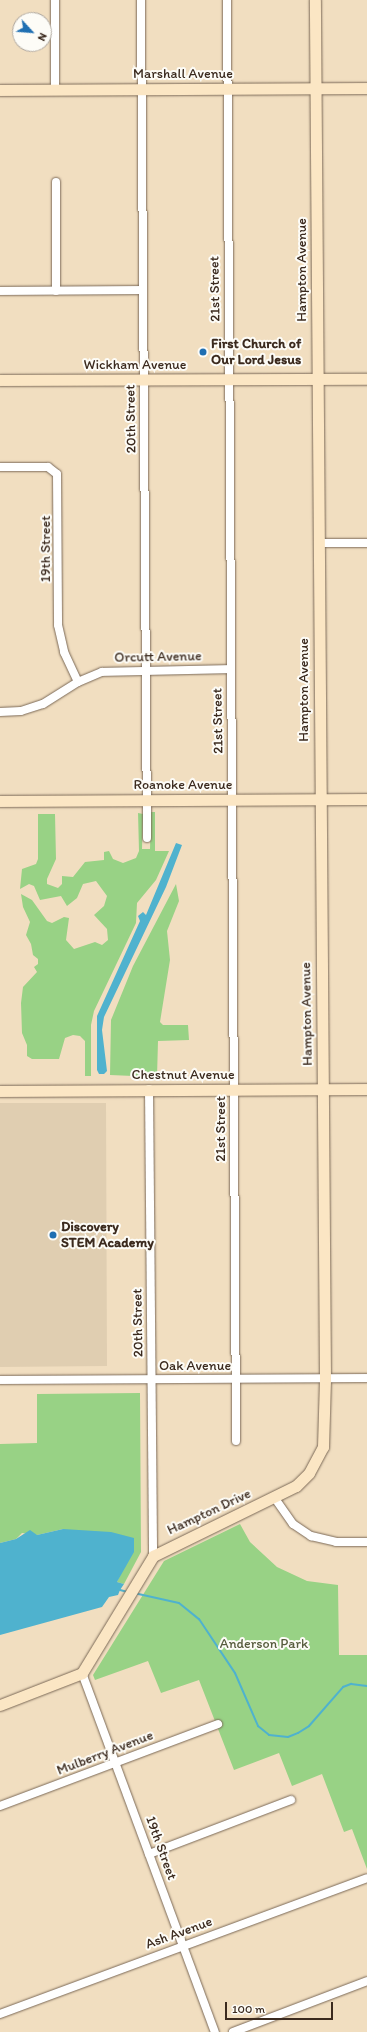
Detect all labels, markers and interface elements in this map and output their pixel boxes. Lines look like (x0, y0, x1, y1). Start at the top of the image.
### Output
north arrow (12, 12, 52, 52)
text: N (35, 31, 50, 43)
street label: Marshall Avenue (133, 66, 233, 82)
street label: Hampton Avenue (294, 219, 310, 321)
street label: 21st Street (206, 256, 224, 322)
place label: First Church of Our Lord Jesus (211, 336, 302, 368)
marker: First Church of Our Lord Jesus (198, 347, 208, 357)
street label: Wickham Avenue (84, 357, 186, 373)
street label: 20th Street (122, 385, 140, 453)
street label: 19th Street (38, 516, 54, 582)
street label: Hampton Avenue (296, 639, 312, 741)
street label: Orcutt Avenue (115, 648, 201, 666)
street label: 21st Street (209, 688, 227, 754)
street label: Roanoke Avenue (134, 777, 232, 793)
street label: Hampton Avenue (298, 962, 316, 1066)
street label: Chestnut Avenue (132, 1067, 234, 1083)
street label: 21st Street (213, 1096, 229, 1162)
place label: Discovery STEM Academy (61, 1219, 154, 1252)
marker: Discovery STEM Academy (48, 1230, 58, 1240)
street label: 20th Street (129, 1289, 147, 1357)
street label: Oak Avenue (159, 1358, 231, 1374)
street label: Hampton Drive (164, 1485, 254, 1539)
park label: Anderson Park (220, 1636, 308, 1652)
street label: Mulberry Avenue (55, 1727, 155, 1779)
street label: 19th Street (142, 1814, 180, 1882)
street label: Ash Avenue (144, 1913, 214, 1953)
scale bar (227, 1994, 335, 2020)
text: 100 m (232, 2002, 265, 2016)

